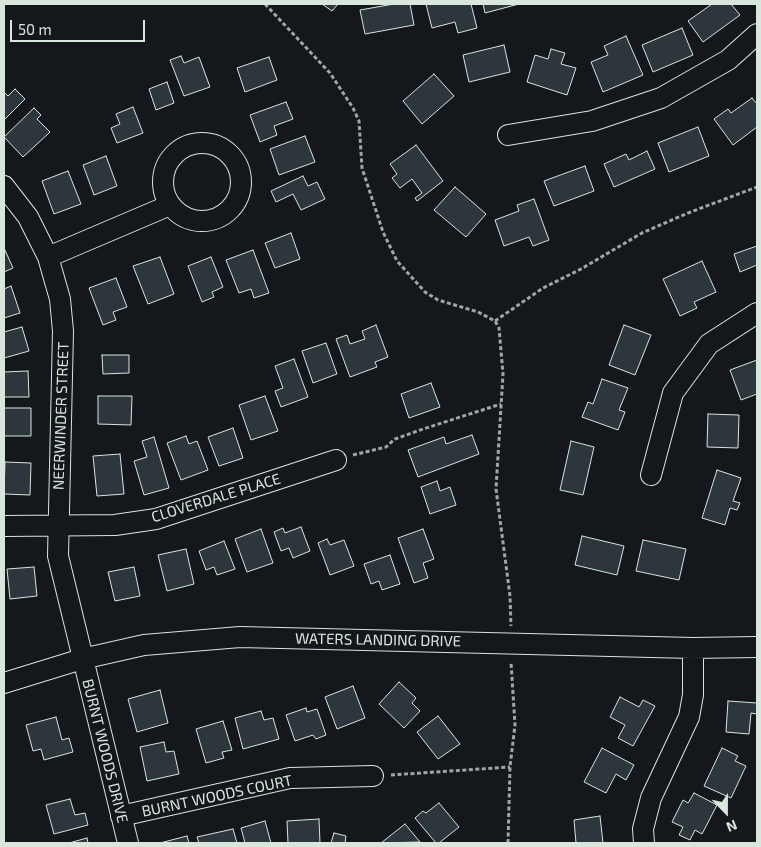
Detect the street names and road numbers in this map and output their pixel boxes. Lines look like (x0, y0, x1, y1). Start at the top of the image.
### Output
street label: NEERWINDER STREET (49, 342, 73, 490)
street label: CLOVERDALE PLACE (149, 470, 283, 526)
street label: WATERS LANDING DRIVE (295, 630, 461, 650)
street label: BURNT WOODS DRIVE (78, 677, 132, 825)
street label: BURNT WOODS COURT (140, 771, 294, 821)

